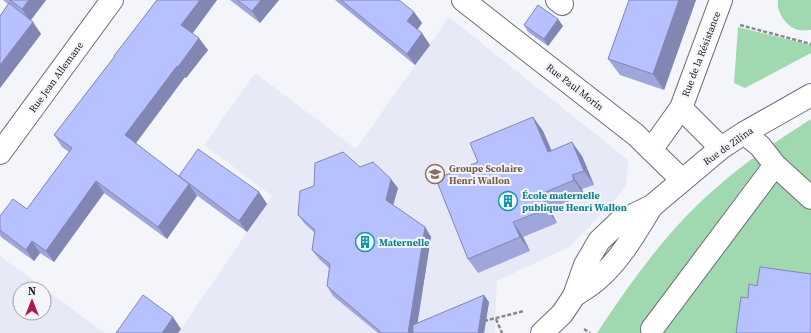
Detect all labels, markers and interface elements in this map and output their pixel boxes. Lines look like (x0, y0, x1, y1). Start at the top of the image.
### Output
street label: Rue de la Résistance (679, 9, 723, 99)
street label: Rue Jean Allemane (26, 39, 86, 115)
street label: Rue Paul Morin (544, 61, 606, 113)
street label: Rue de Zilina (700, 123, 756, 168)
place label: Groupe Scolaire Henri Wallon (449, 162, 523, 187)
school or university icon: Groupe Scolaire Henri Wallon (424, 163, 446, 185)
place label: École maternelle publique Henri Wallon (522, 189, 627, 214)
building icon: École maternelle publique Henri Wallon (497, 190, 519, 212)
building icon: Maternelle (354, 231, 376, 253)
place label: Maternelle (379, 236, 429, 249)
north arrow (12, 281, 52, 321)
text: N (28, 284, 36, 299)

